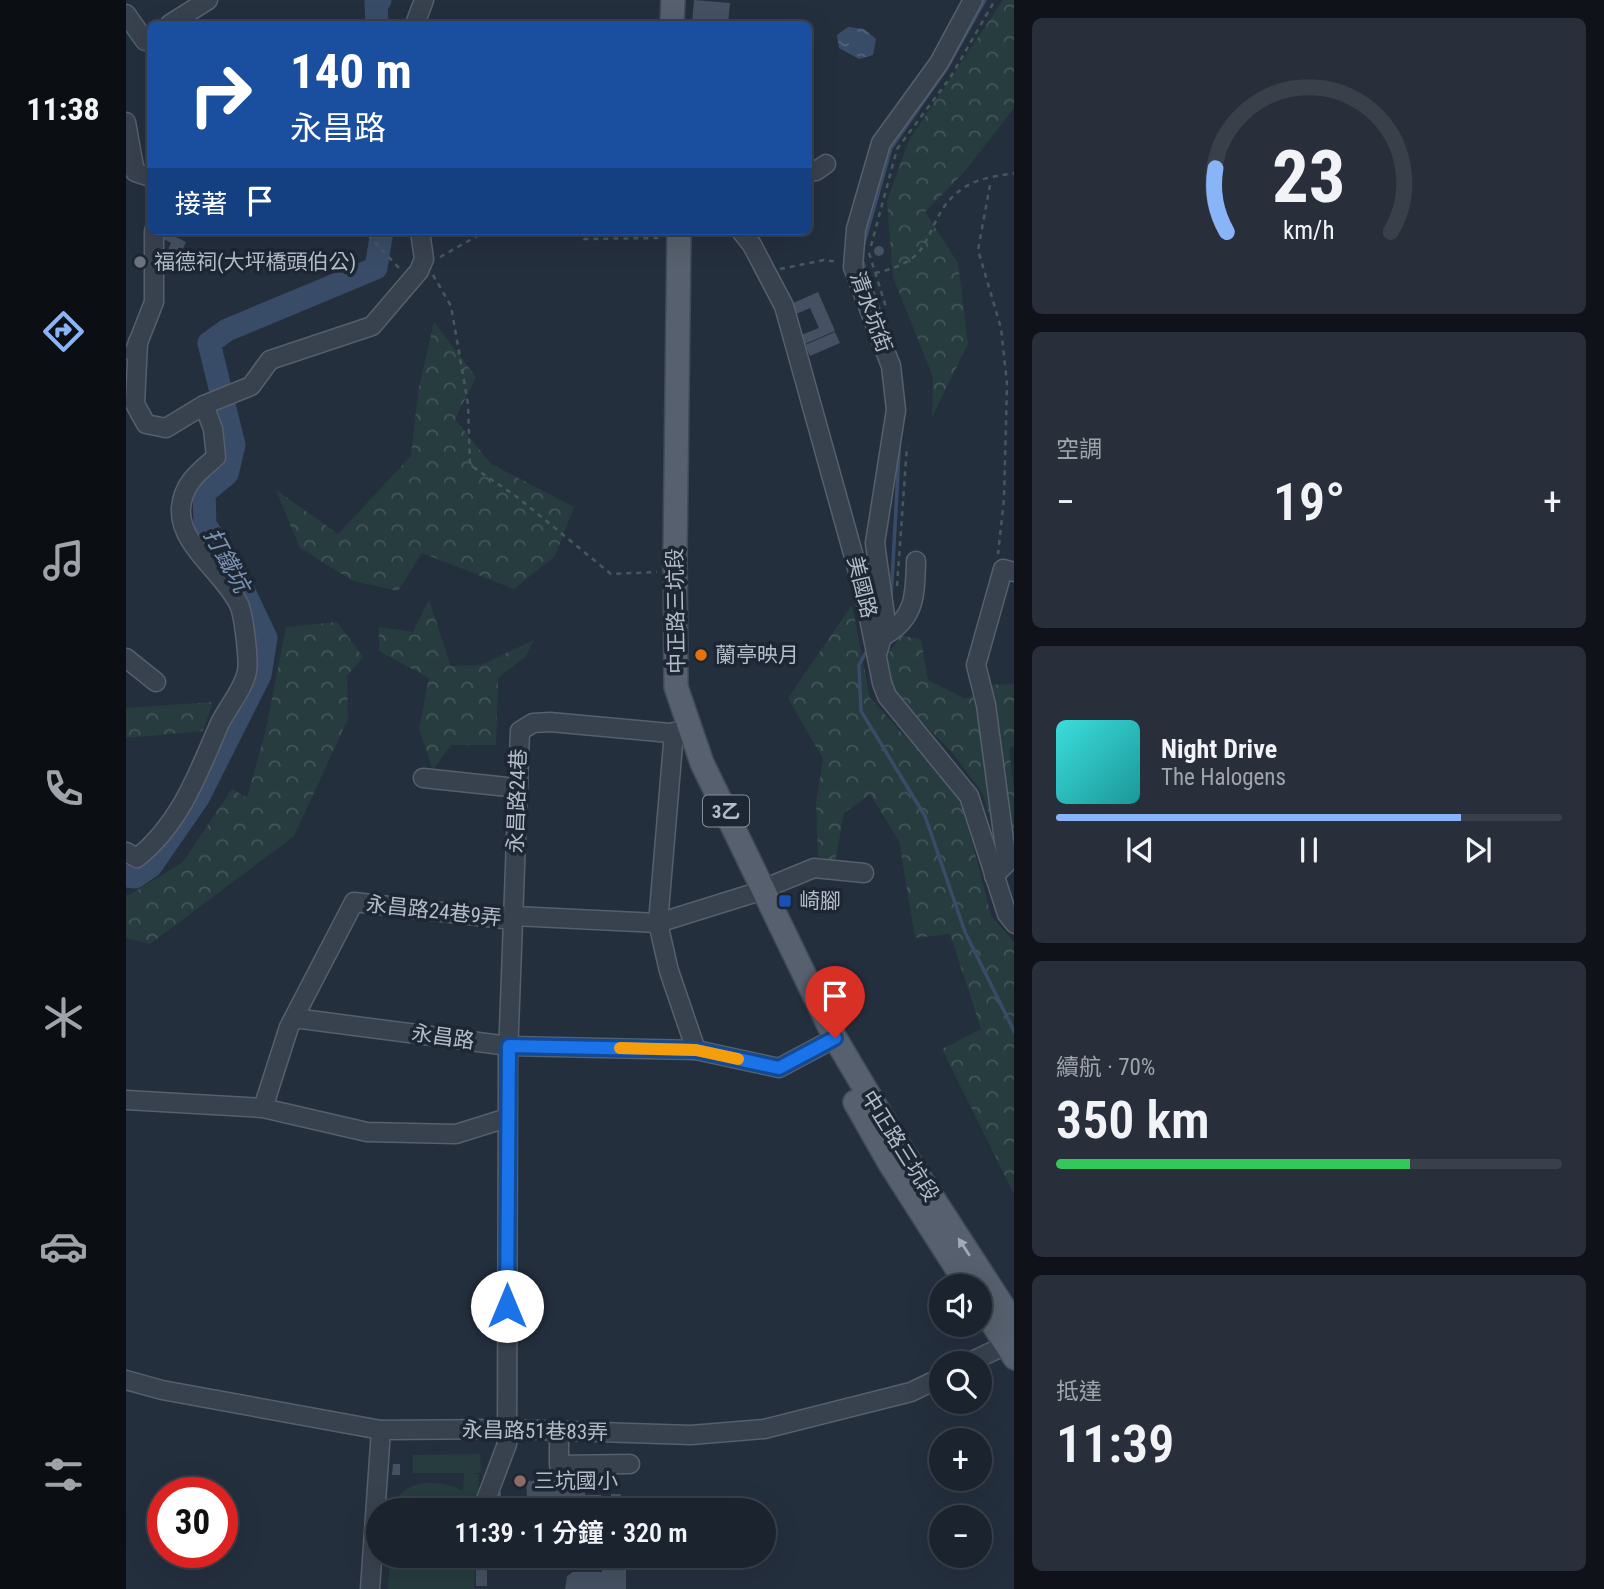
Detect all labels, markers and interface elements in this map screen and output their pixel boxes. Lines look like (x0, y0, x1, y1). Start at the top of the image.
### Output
text: 140 m (290, 43, 412, 100)
icon: right (175, 49, 266, 140)
text: 11:38 (26, 90, 100, 128)
text: 永昌路 (290, 109, 386, 147)
text: 23 (1272, 134, 1346, 220)
icon: arrive (241, 182, 279, 220)
text: 接著 (175, 189, 227, 219)
text: km/h (1283, 216, 1335, 245)
place label: 福德祠(大坪橋頭伯公) (154, 250, 356, 274)
marker: 福德祠(大坪橋頭伯公) (132, 254, 148, 270)
street label: 清水坑街 (845, 268, 897, 356)
icon: directions (39, 307, 88, 356)
text: 空調 (1056, 436, 1102, 463)
text: 19° (1273, 472, 1345, 533)
text: − (1056, 480, 1075, 524)
text: + (1543, 480, 1562, 524)
water label: 打鐵坑 (198, 524, 257, 600)
icon: music (39, 536, 88, 585)
street label: 中正路三坑段 (663, 548, 689, 674)
street label: 美國路 (843, 554, 881, 620)
place label: 蘭亭映月 (715, 643, 799, 667)
marker: 蘭亭映月 (693, 647, 709, 663)
text: Night Drive (1161, 734, 1277, 764)
street label: 永昌路24巷 (503, 748, 531, 854)
icon: phone (39, 764, 88, 813)
text: The Halogens (1161, 764, 1286, 791)
road number: 3乙 (703, 796, 749, 826)
icon: previous (1121, 831, 1159, 869)
icon: pause (1290, 831, 1328, 869)
icon: next (1459, 831, 1497, 869)
place label: 崎腳 (799, 889, 841, 913)
street label: 永昌路24巷9弄 (365, 892, 503, 930)
marker: 崎腳 (777, 893, 793, 909)
pin (805, 966, 865, 1038)
icon: arrive (816, 977, 854, 1015)
icon: climate (39, 993, 88, 1042)
street label: 永昌路 (410, 1021, 476, 1053)
text: 續航 · 70% (1056, 1054, 1155, 1081)
street label: 中正路三坑段 (856, 1086, 944, 1206)
text: 350 km (1056, 1090, 1210, 1151)
icon: car (39, 1222, 88, 1271)
one-way arrow (958, 1237, 971, 1257)
position arrow (470, 1269, 544, 1343)
map controls (929, 1274, 992, 1568)
button: sound (929, 1274, 992, 1337)
button: search (929, 1351, 992, 1414)
text: 抵達 (1056, 1378, 1102, 1405)
text: 11:39 (1056, 1414, 1174, 1475)
street label: 永昌路51巷83弄 (462, 1418, 608, 1444)
button: + (929, 1428, 992, 1491)
icon: filters (39, 1450, 88, 1499)
place label: 三坑國小 (534, 1469, 618, 1493)
marker: 三坑國小 (512, 1473, 528, 1489)
speed limit sign: 30 (147, 1477, 238, 1568)
button: − (929, 1505, 992, 1568)
text: 11:39 · 1 分鐘 · 320 m (454, 1518, 688, 1548)

